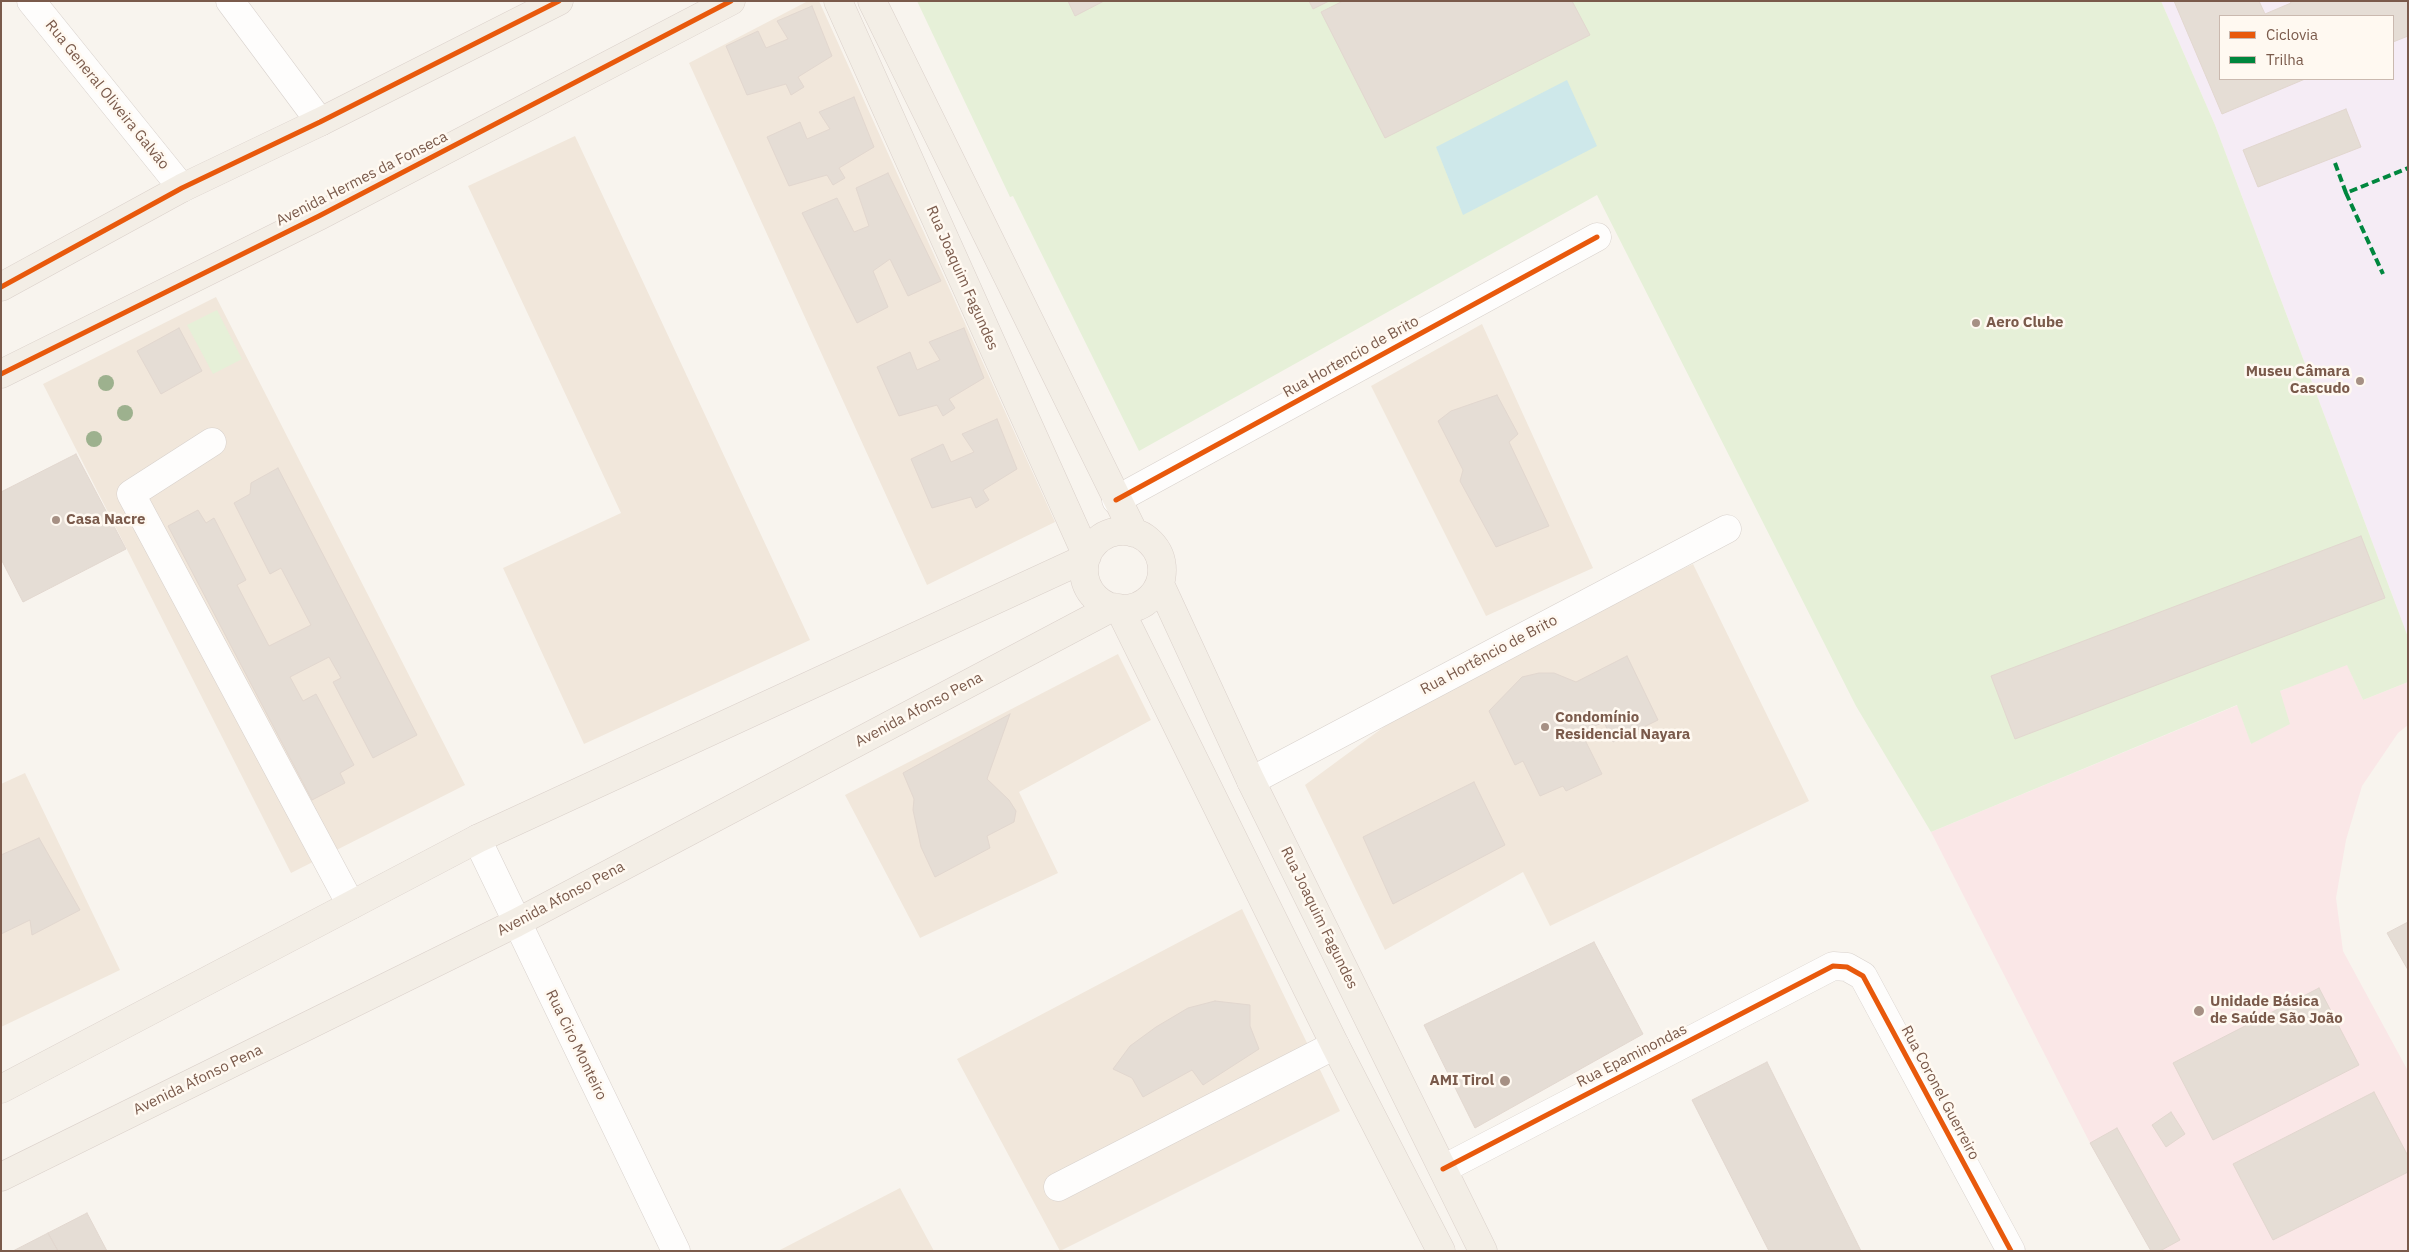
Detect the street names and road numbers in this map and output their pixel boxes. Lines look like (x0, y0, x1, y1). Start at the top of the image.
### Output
street label: Rua General Oliveira Galvão (41, 17, 173, 173)
street label: Avenida Hermes da Fonseca (273, 128, 451, 230)
street label: Rua Joaquim Fagundes (922, 203, 1002, 353)
street label: Rua Hortencio de Brito (1280, 312, 1422, 402)
street label: Rua Hortêncio de Brito (1417, 611, 1561, 699)
street label: Avenida Afonso Pena (852, 669, 986, 751)
street label: Rua Joaquim Fagundes (1277, 844, 1361, 992)
street label: Avenida Afonso Pena (494, 858, 628, 940)
street label: Rua Ciro Monteiro (542, 987, 610, 1103)
street label: Rua Epaminondas (1574, 1020, 1690, 1092)
street label: Rua Coronel Guerreiro (1897, 1023, 1983, 1163)
street label: Avenida Afonso Pena (130, 1041, 266, 1119)

